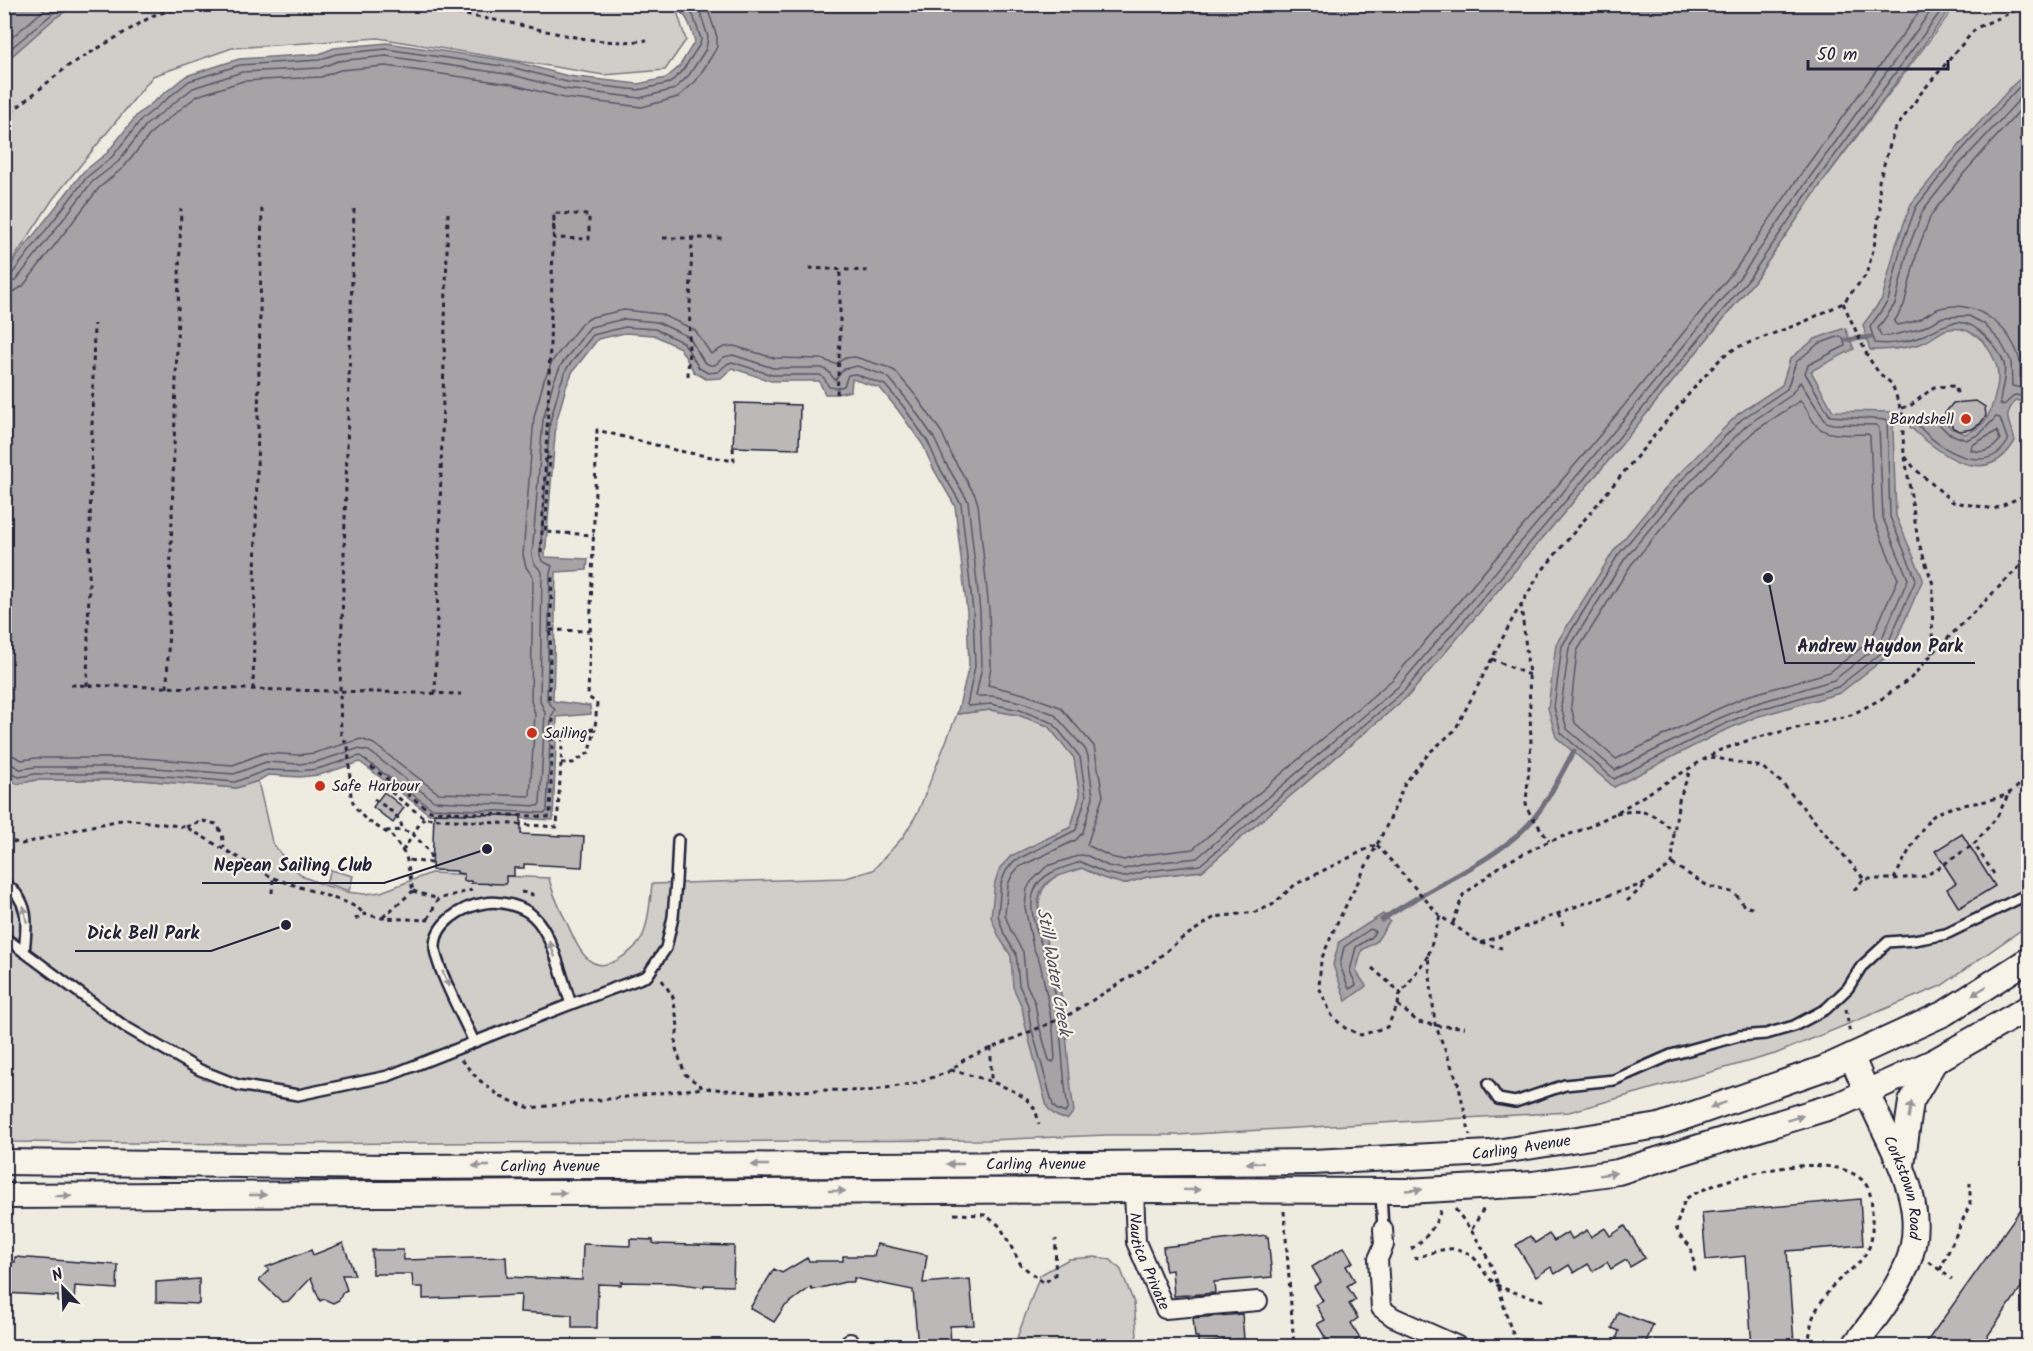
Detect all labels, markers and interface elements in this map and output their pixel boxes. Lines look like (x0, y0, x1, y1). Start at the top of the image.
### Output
scale bar (1808, 33, 1948, 71)
text: 50 m (1817, 41, 1857, 70)
place label: Bandshell (1889, 407, 1954, 432)
marker: Bandshell (1959, 412, 1973, 426)
callout: Andrew Haydon Park (1785, 627, 1975, 663)
text: Andrew Haydon Park (1797, 633, 1964, 662)
place label: Sailing (544, 721, 588, 746)
marker: Sailing (525, 726, 539, 740)
place label: Safe Harbour (332, 774, 421, 799)
marker: Safe Harbour (313, 779, 327, 793)
callout: Nepean Sailing Club (202, 847, 384, 883)
text: Nepean Sailing Club (214, 852, 372, 881)
one-way arrow (19, 905, 29, 923)
water label: Still Water Creek (1028, 906, 1079, 1041)
callout: Dick Bell Park (75, 915, 211, 951)
text: Dick Bell Park (87, 920, 200, 949)
one-way arrow (546, 940, 556, 958)
one-way arrow (441, 970, 450, 987)
one-way arrow (1971, 986, 1987, 997)
one-way arrow (1906, 1100, 1915, 1119)
one-way arrow (1709, 1101, 1727, 1111)
one-way arrow (1786, 1113, 1804, 1122)
street label: Carling Avenue (1471, 1128, 1573, 1166)
street label: Corkstown Road (1876, 1131, 1927, 1242)
street label: Carling Avenue (986, 1152, 1086, 1177)
street label: Carling Avenue (500, 1154, 600, 1179)
one-way arrow (1245, 1158, 1264, 1167)
one-way arrow (750, 1160, 769, 1170)
one-way arrow (945, 1160, 964, 1169)
one-way arrow (471, 1161, 490, 1171)
one-way arrow (1599, 1169, 1618, 1178)
one-way arrow (1183, 1185, 1202, 1195)
one-way arrow (827, 1186, 846, 1196)
one-way arrow (1404, 1186, 1423, 1195)
one-way arrow (548, 1188, 567, 1198)
one-way arrow (248, 1190, 267, 1200)
one-way arrow (53, 1191, 72, 1201)
street label: Nautica Private (1122, 1212, 1177, 1314)
north arrow (33, 1258, 93, 1318)
text: N (48, 1262, 67, 1289)

